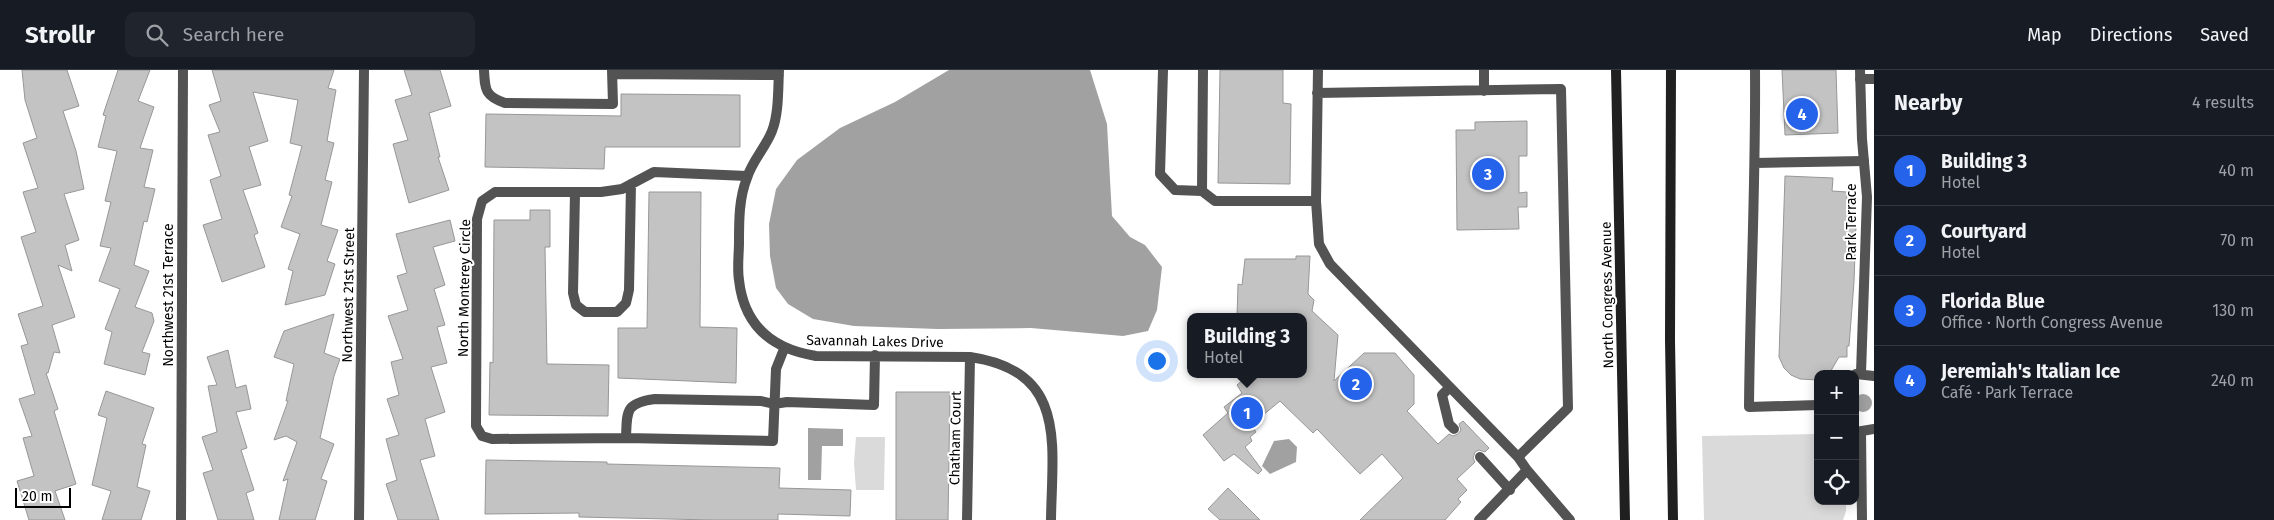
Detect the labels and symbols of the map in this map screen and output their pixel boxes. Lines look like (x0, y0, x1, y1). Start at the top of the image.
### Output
pin: 4 (1786, 95, 1818, 133)
pin: 3 (1472, 155, 1504, 193)
street label: Park Terrace (1843, 183, 1860, 261)
street label: North Monterey Circle (455, 219, 474, 357)
street label: North Congress Avenue (1598, 221, 1617, 369)
street label: Northwest 21st Terrace (160, 223, 177, 367)
street label: Northwest 21st Street (339, 226, 358, 363)
street label: Savannah Lakes Drive (806, 332, 944, 351)
your location (1144, 348, 1170, 374)
pin: 2 (1340, 365, 1372, 403)
street label: Chatham Court (946, 390, 965, 485)
pin: 1 (1231, 394, 1263, 432)
scale bar (15, 485, 71, 508)

